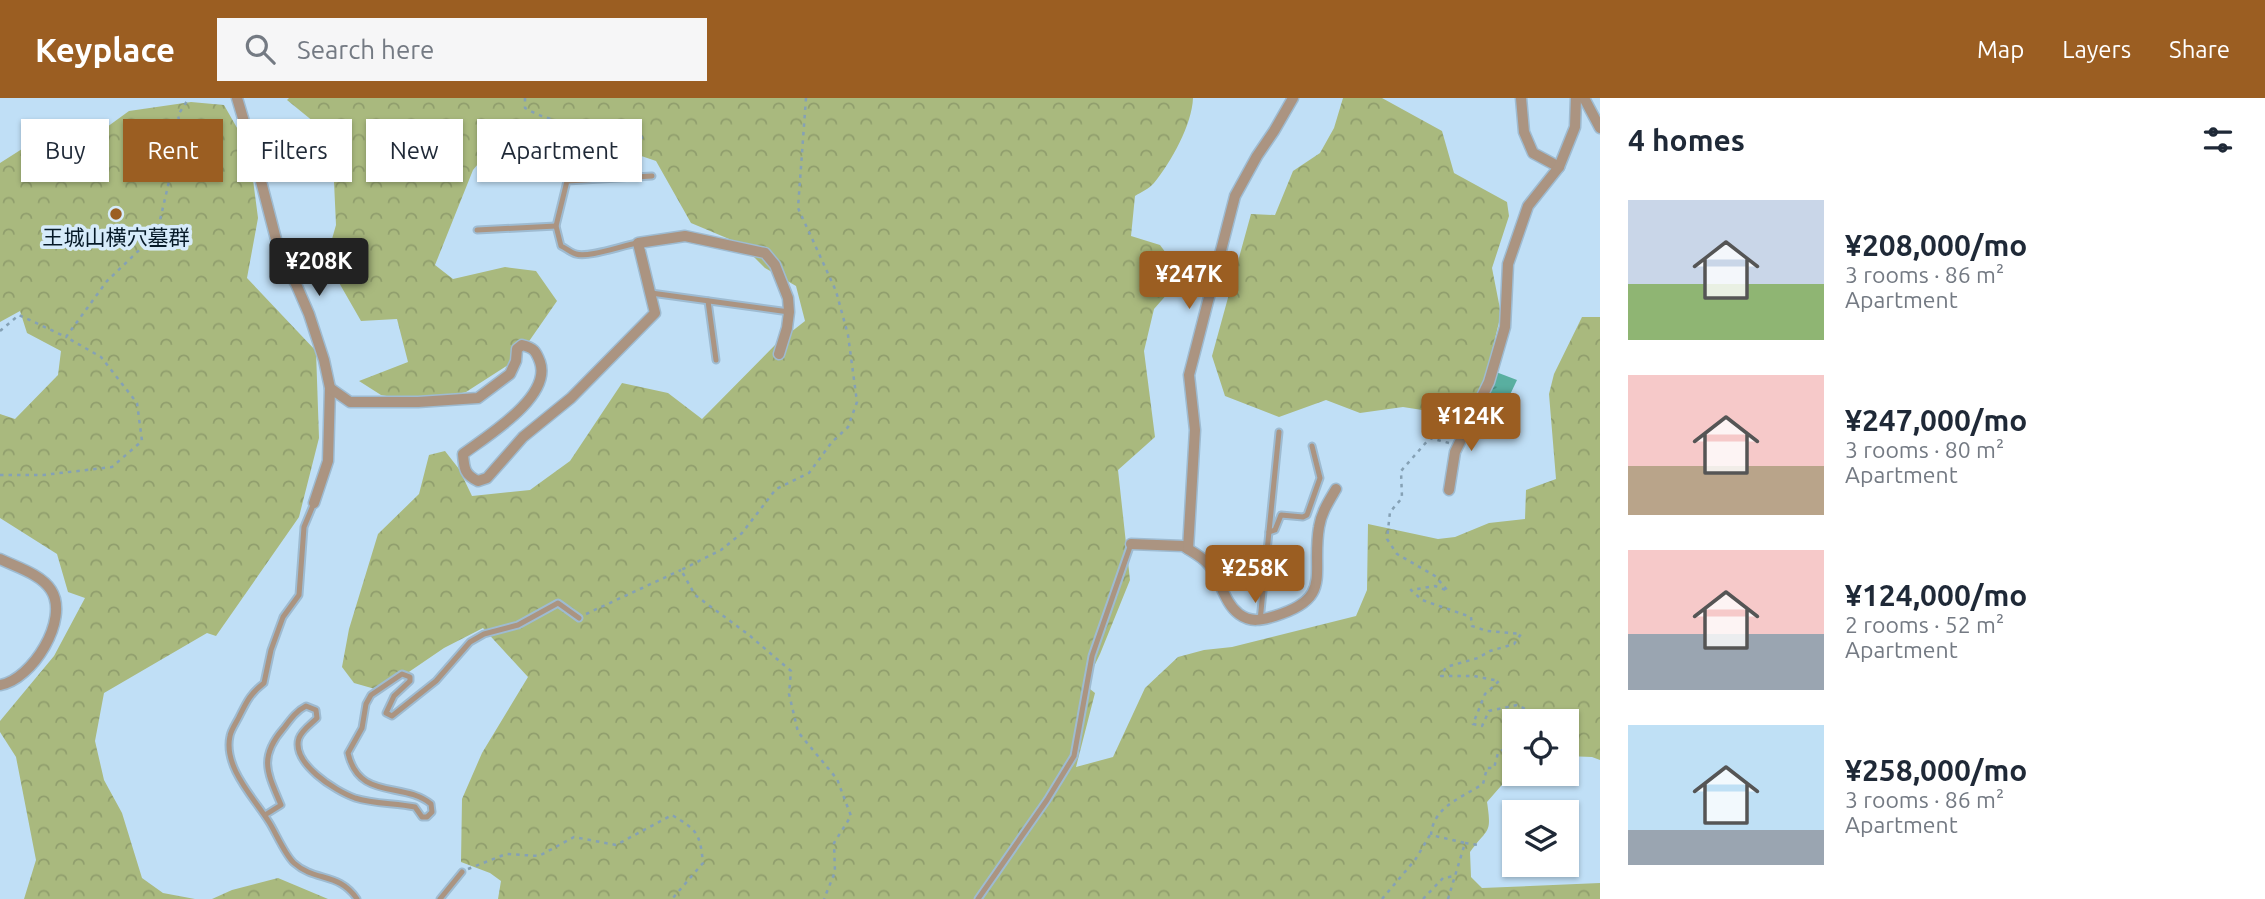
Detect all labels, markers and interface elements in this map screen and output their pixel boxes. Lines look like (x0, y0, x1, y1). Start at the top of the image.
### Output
search box (217, 18, 707, 81)
icon: search (241, 30, 279, 68)
text: Keyplace (35, 31, 175, 68)
text: Search here (297, 35, 434, 64)
text: Map (1977, 36, 2024, 63)
text: Layers (2062, 36, 2131, 63)
text: Share (2169, 36, 2230, 63)
chip: Buy (21, 119, 109, 182)
chip: Rent (123, 119, 223, 182)
chip: Filters (237, 119, 352, 182)
chip: New (366, 119, 463, 182)
chip: Apartment (477, 119, 642, 182)
icon: filters (2199, 121, 2237, 159)
text: 4 homes (1628, 123, 1745, 157)
marker: 王城山横穴墓群 (108, 206, 124, 222)
place label: 王城山横穴墓群 (43, 225, 190, 249)
icon: home (1684, 228, 1768, 312)
text: ¥208,000/mo (1845, 228, 2027, 262)
pin: ¥208K (270, 238, 368, 298)
text: ¥208K (285, 248, 353, 273)
pin: ¥247K (1140, 252, 1238, 311)
text: ¥247K (1155, 261, 1223, 286)
text: 3 rooms · 86 m² (1845, 262, 2004, 287)
text: Apartment (1845, 287, 1958, 312)
pin: ¥124K (1422, 394, 1520, 453)
text: ¥124K (1437, 403, 1505, 428)
icon: home (1684, 403, 1768, 487)
text: ¥247,000/mo (1845, 403, 2027, 437)
text: 3 rooms · 80 m² (1845, 437, 2004, 462)
text: Apartment (1845, 462, 1958, 487)
pin: ¥258K (1206, 546, 1304, 605)
text: ¥258K (1221, 555, 1289, 580)
icon: home (1684, 578, 1768, 662)
text: ¥124,000/mo (1845, 578, 2027, 612)
text: 2 rooms · 52 m² (1845, 612, 2004, 637)
text: Apartment (1845, 637, 1958, 662)
map controls (1502, 709, 1579, 877)
button: locate (1502, 709, 1579, 786)
icon: home (1684, 753, 1768, 837)
text: ¥258,000/mo (1845, 753, 2027, 787)
text: 3 rooms · 86 m² (1845, 787, 2004, 812)
button: layers (1502, 800, 1579, 877)
text: Apartment (1845, 812, 1958, 837)

